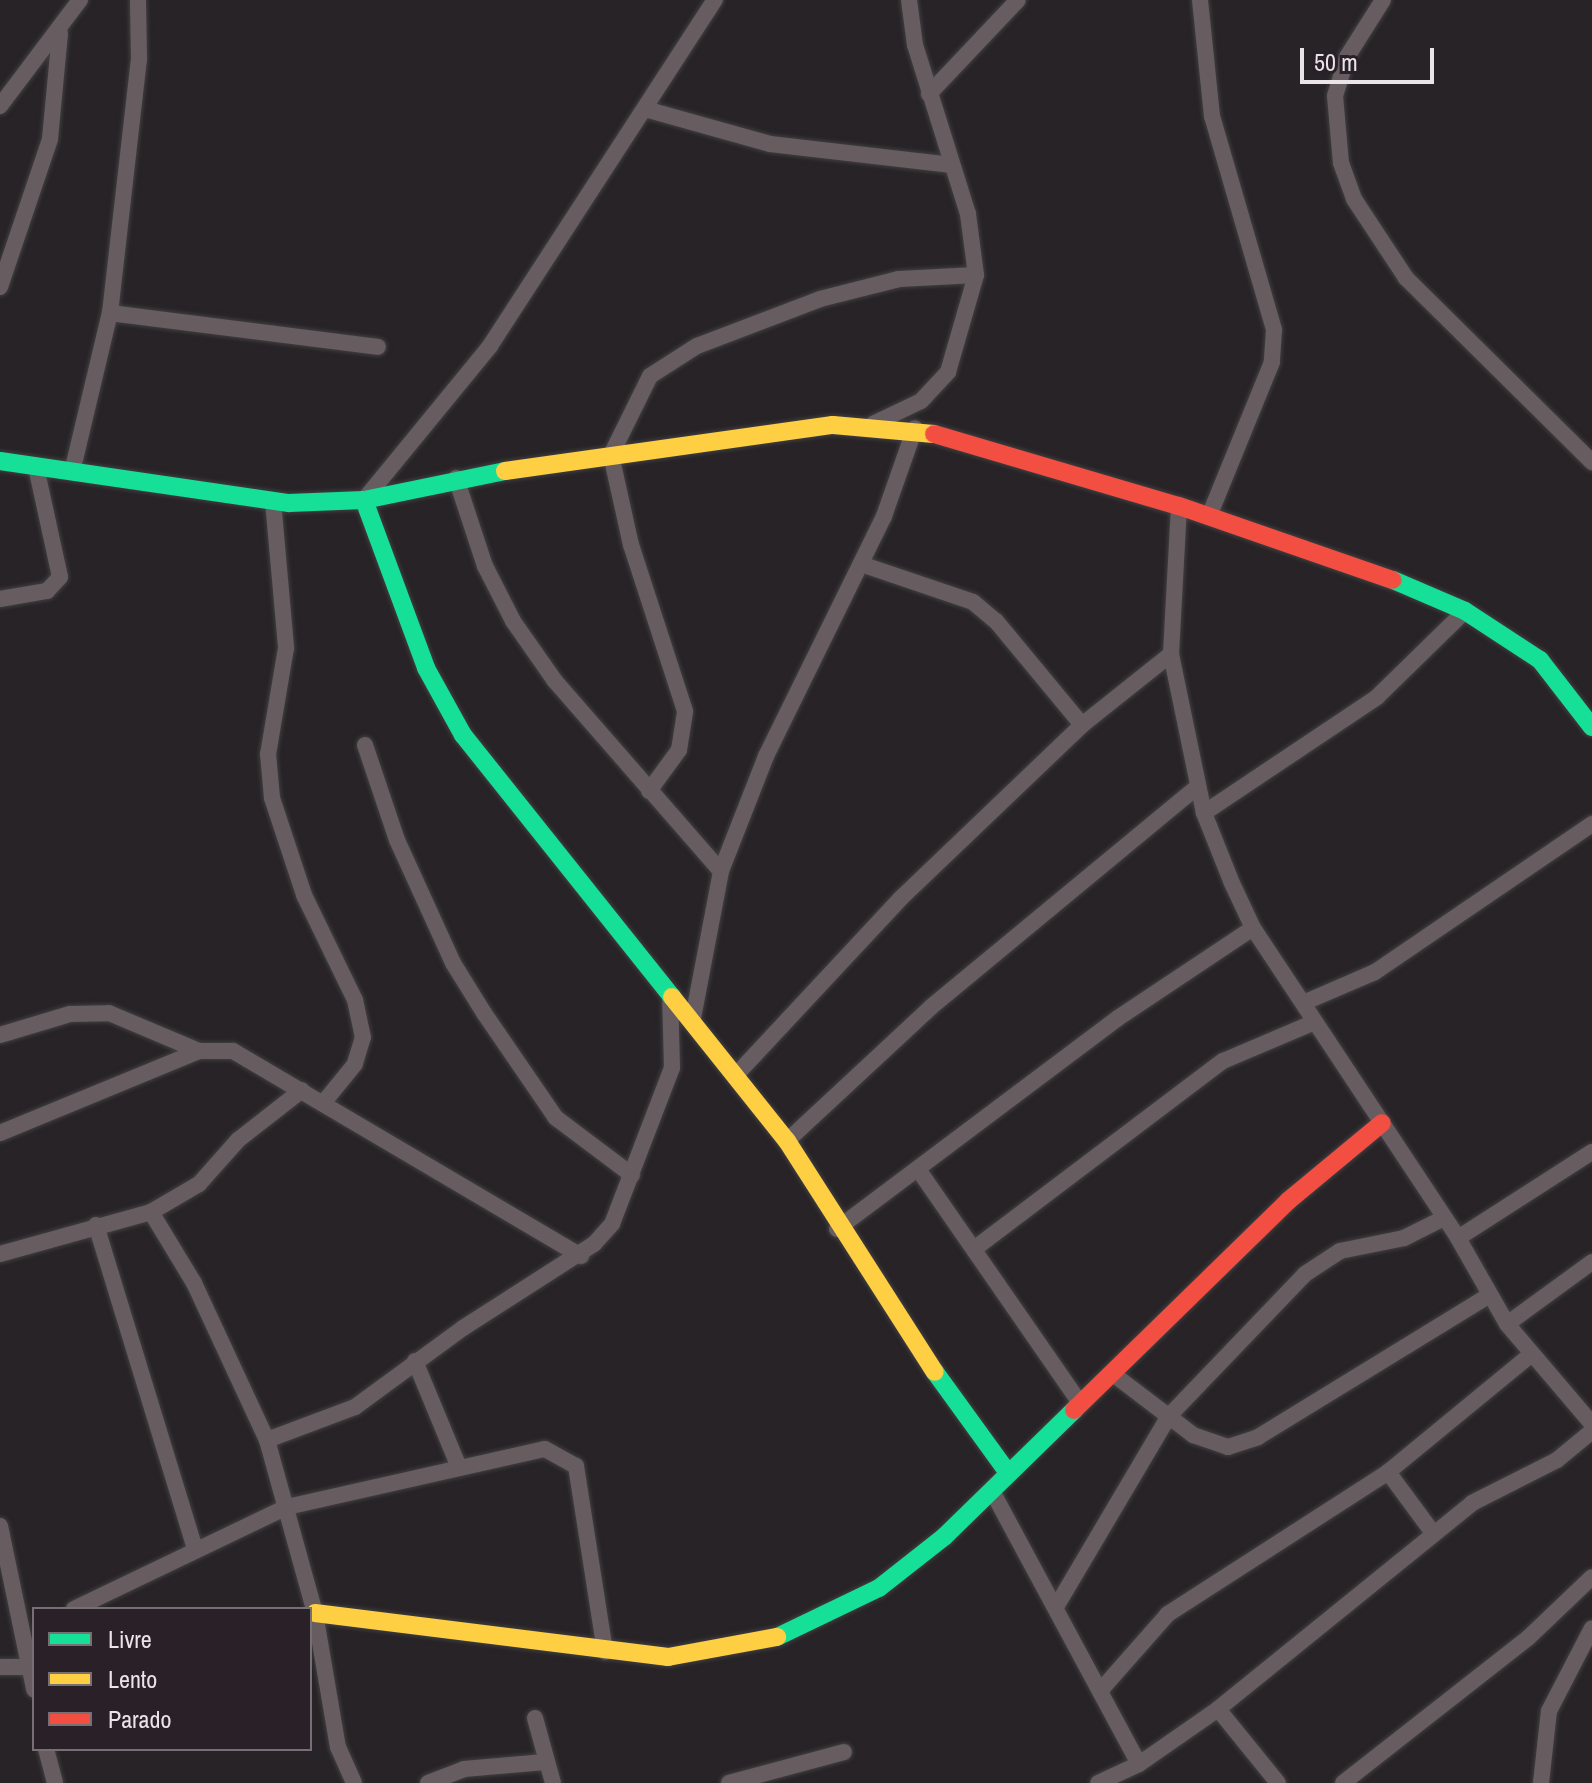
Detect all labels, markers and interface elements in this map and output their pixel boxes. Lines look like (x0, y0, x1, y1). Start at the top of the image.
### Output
scale bar (1304, 32, 1438, 82)
text: 50 m (1314, 46, 1358, 78)
legend (32, 1607, 312, 1751)
text: Livre (108, 1623, 152, 1655)
text: Lento (108, 1663, 157, 1695)
text: Parado (108, 1703, 171, 1735)

